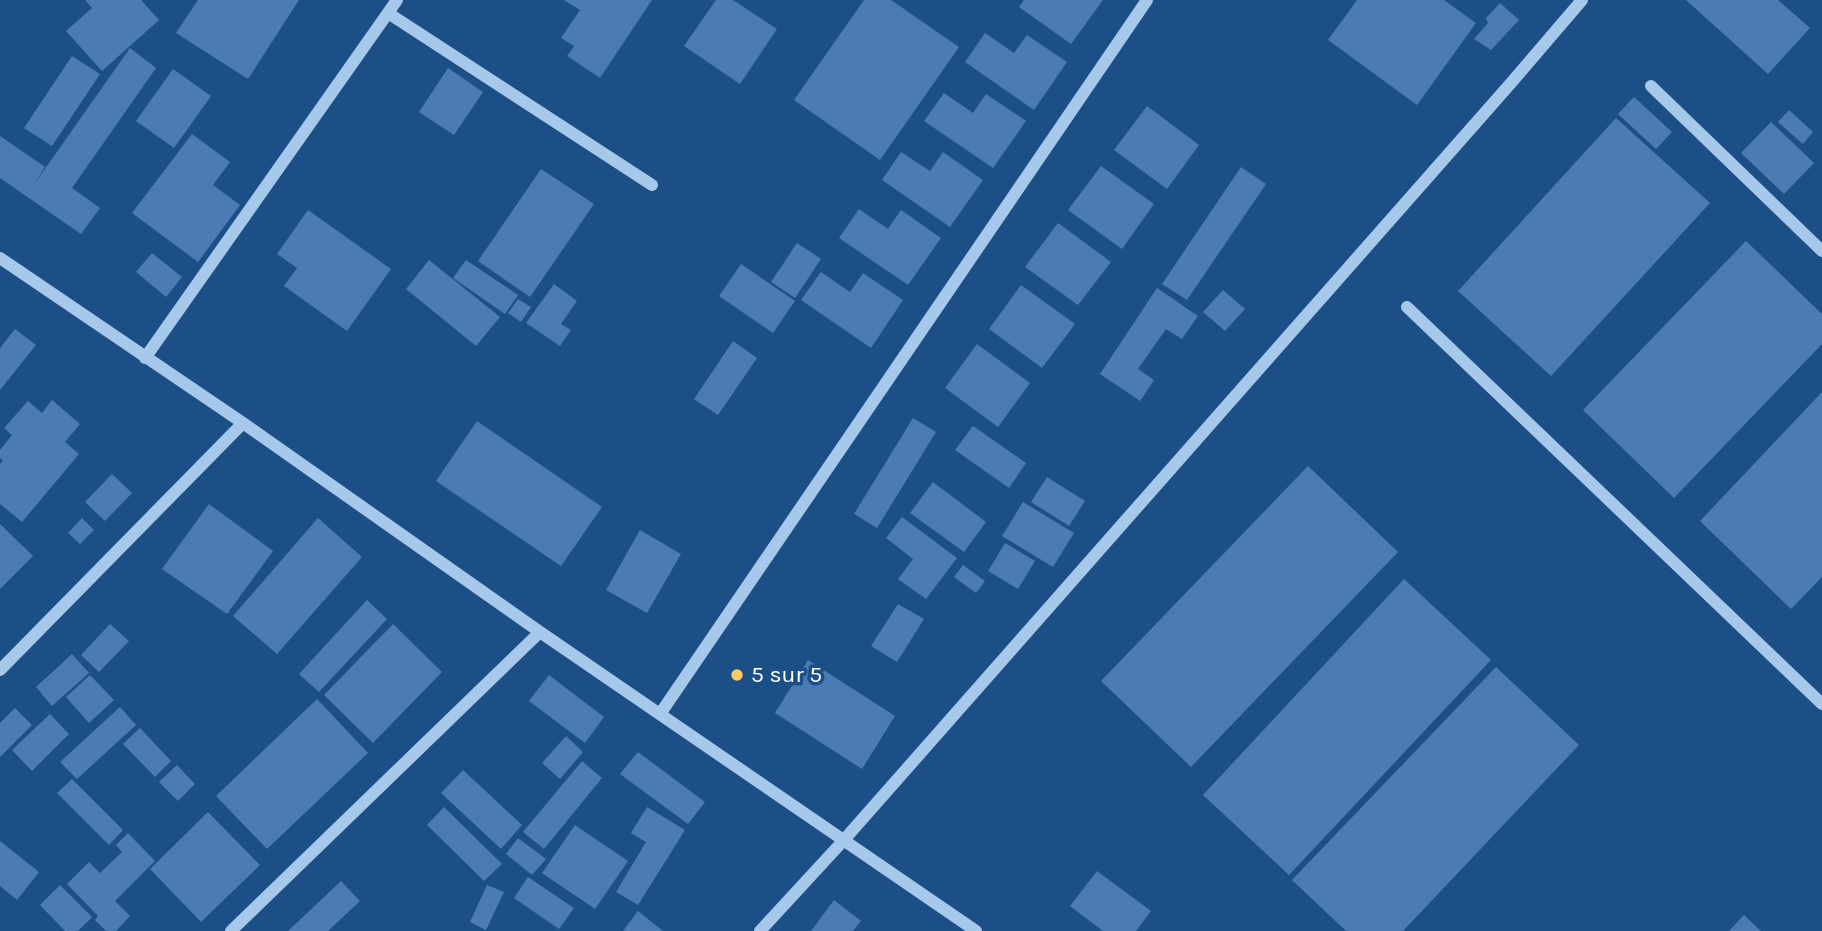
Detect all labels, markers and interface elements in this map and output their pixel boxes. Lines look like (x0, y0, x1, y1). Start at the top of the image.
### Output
place label: 5 sur 5 (751, 661, 822, 689)
marker: 5 sur 5 (729, 667, 745, 683)

